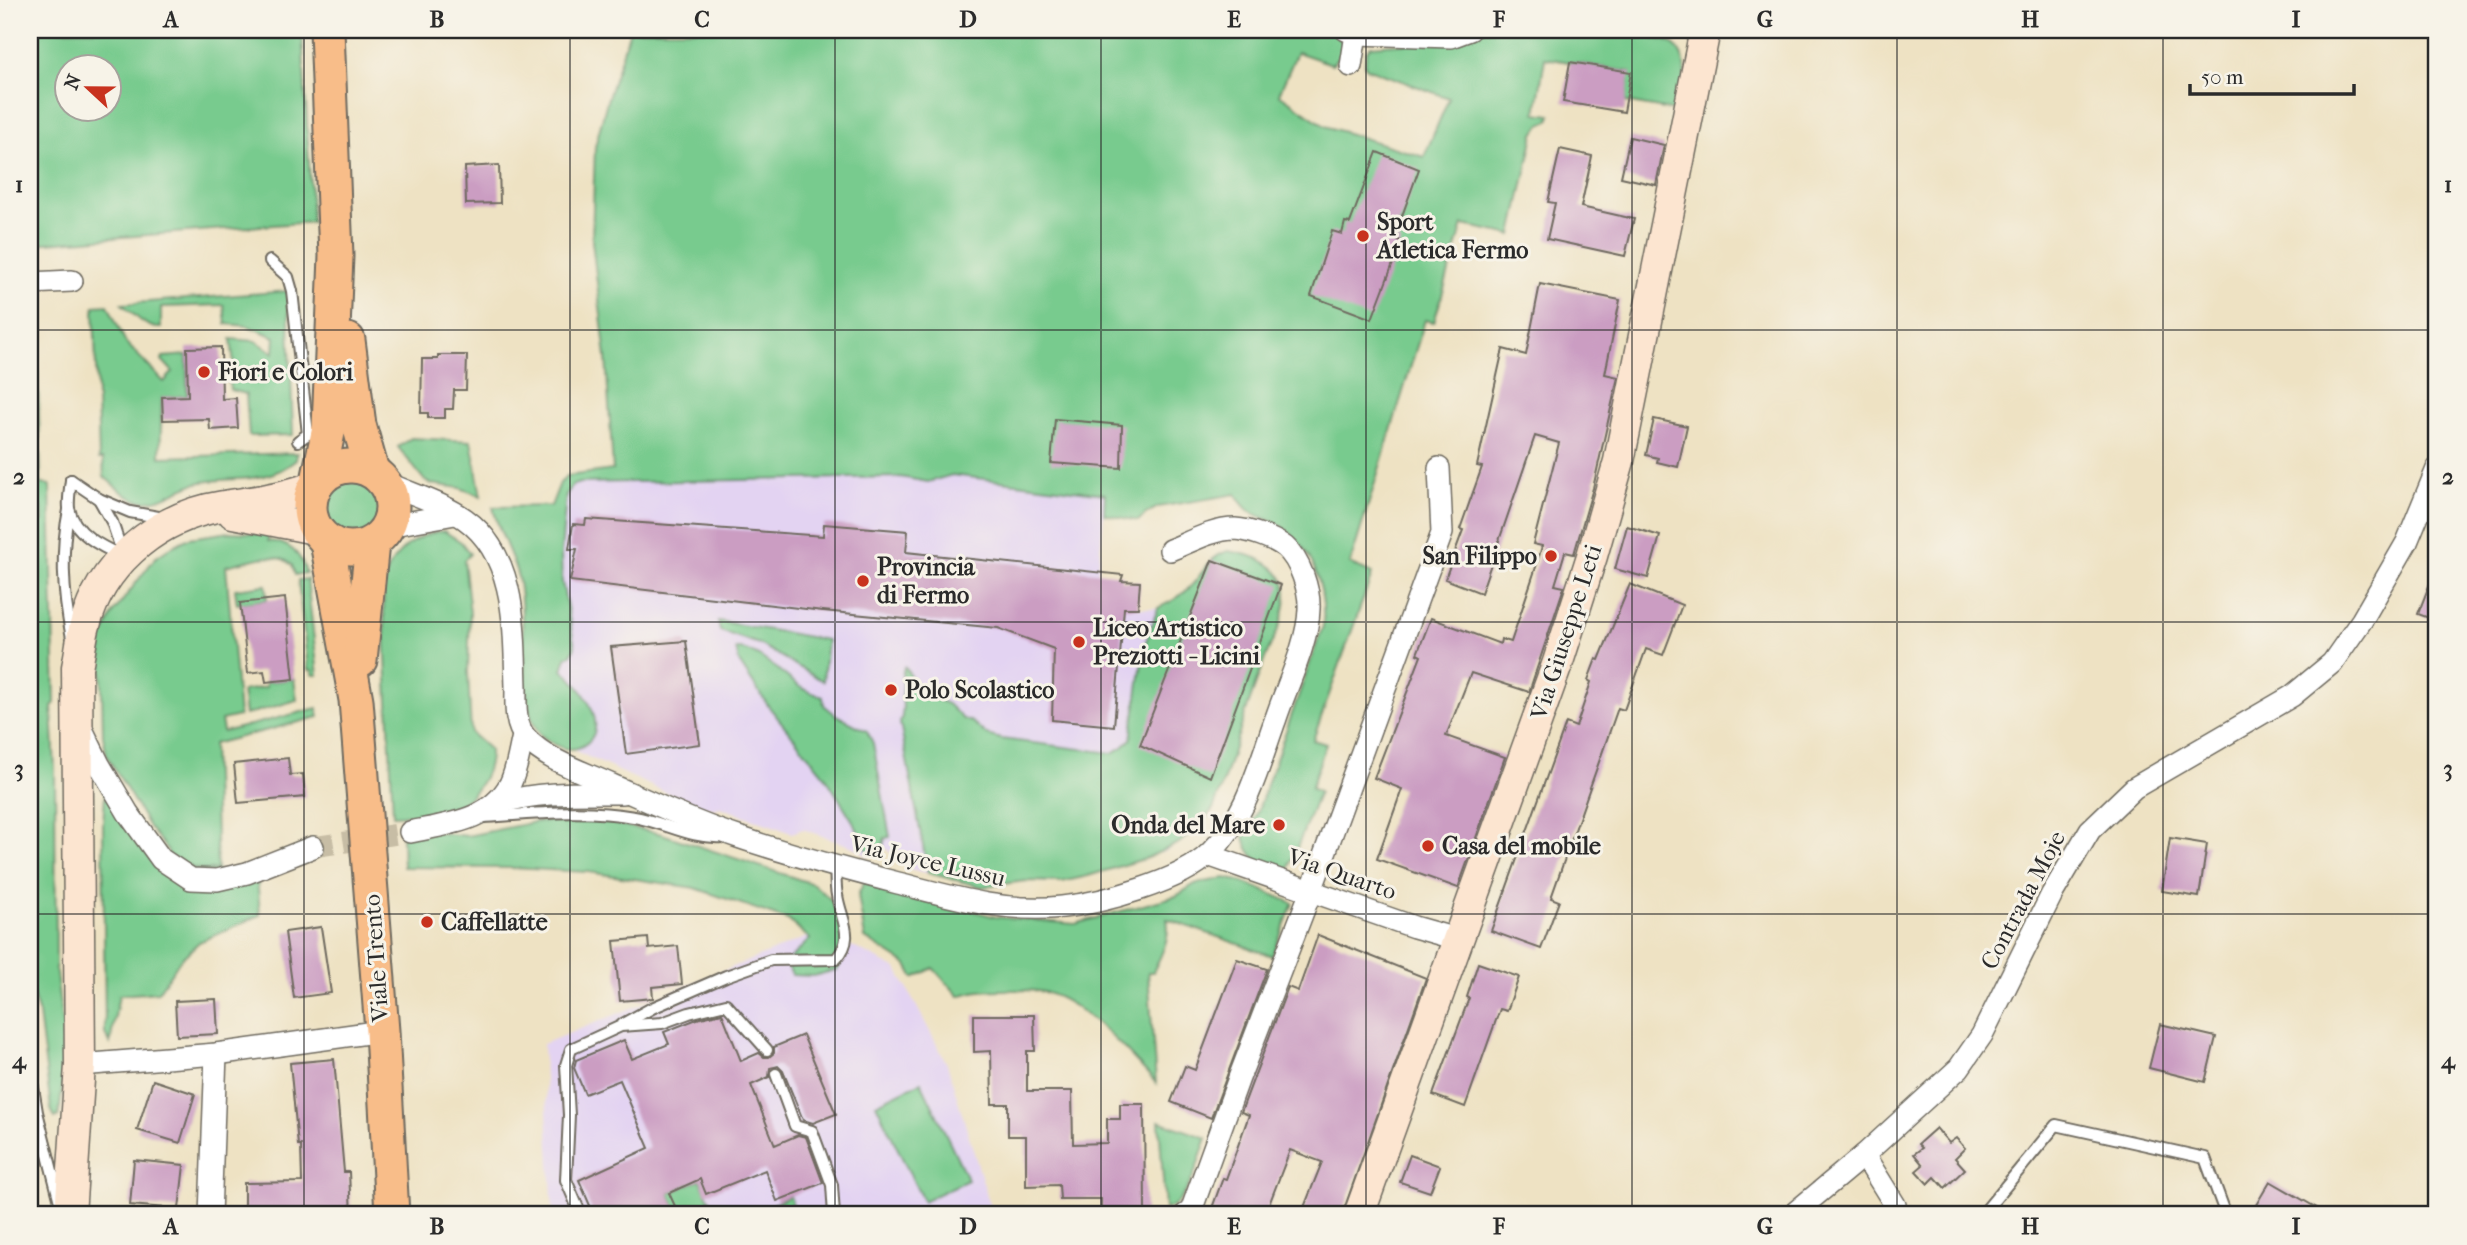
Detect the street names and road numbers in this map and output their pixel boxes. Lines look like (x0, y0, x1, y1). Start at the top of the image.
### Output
street label: Via Giuseppe Leti (1524, 541, 1607, 724)
street label: Contrada Moje (1975, 826, 2071, 974)
street label: Via Joyce Lussu (847, 829, 1009, 893)
street label: Via Quarto (1283, 842, 1400, 906)
street label: Viale Trento (358, 893, 395, 1024)

